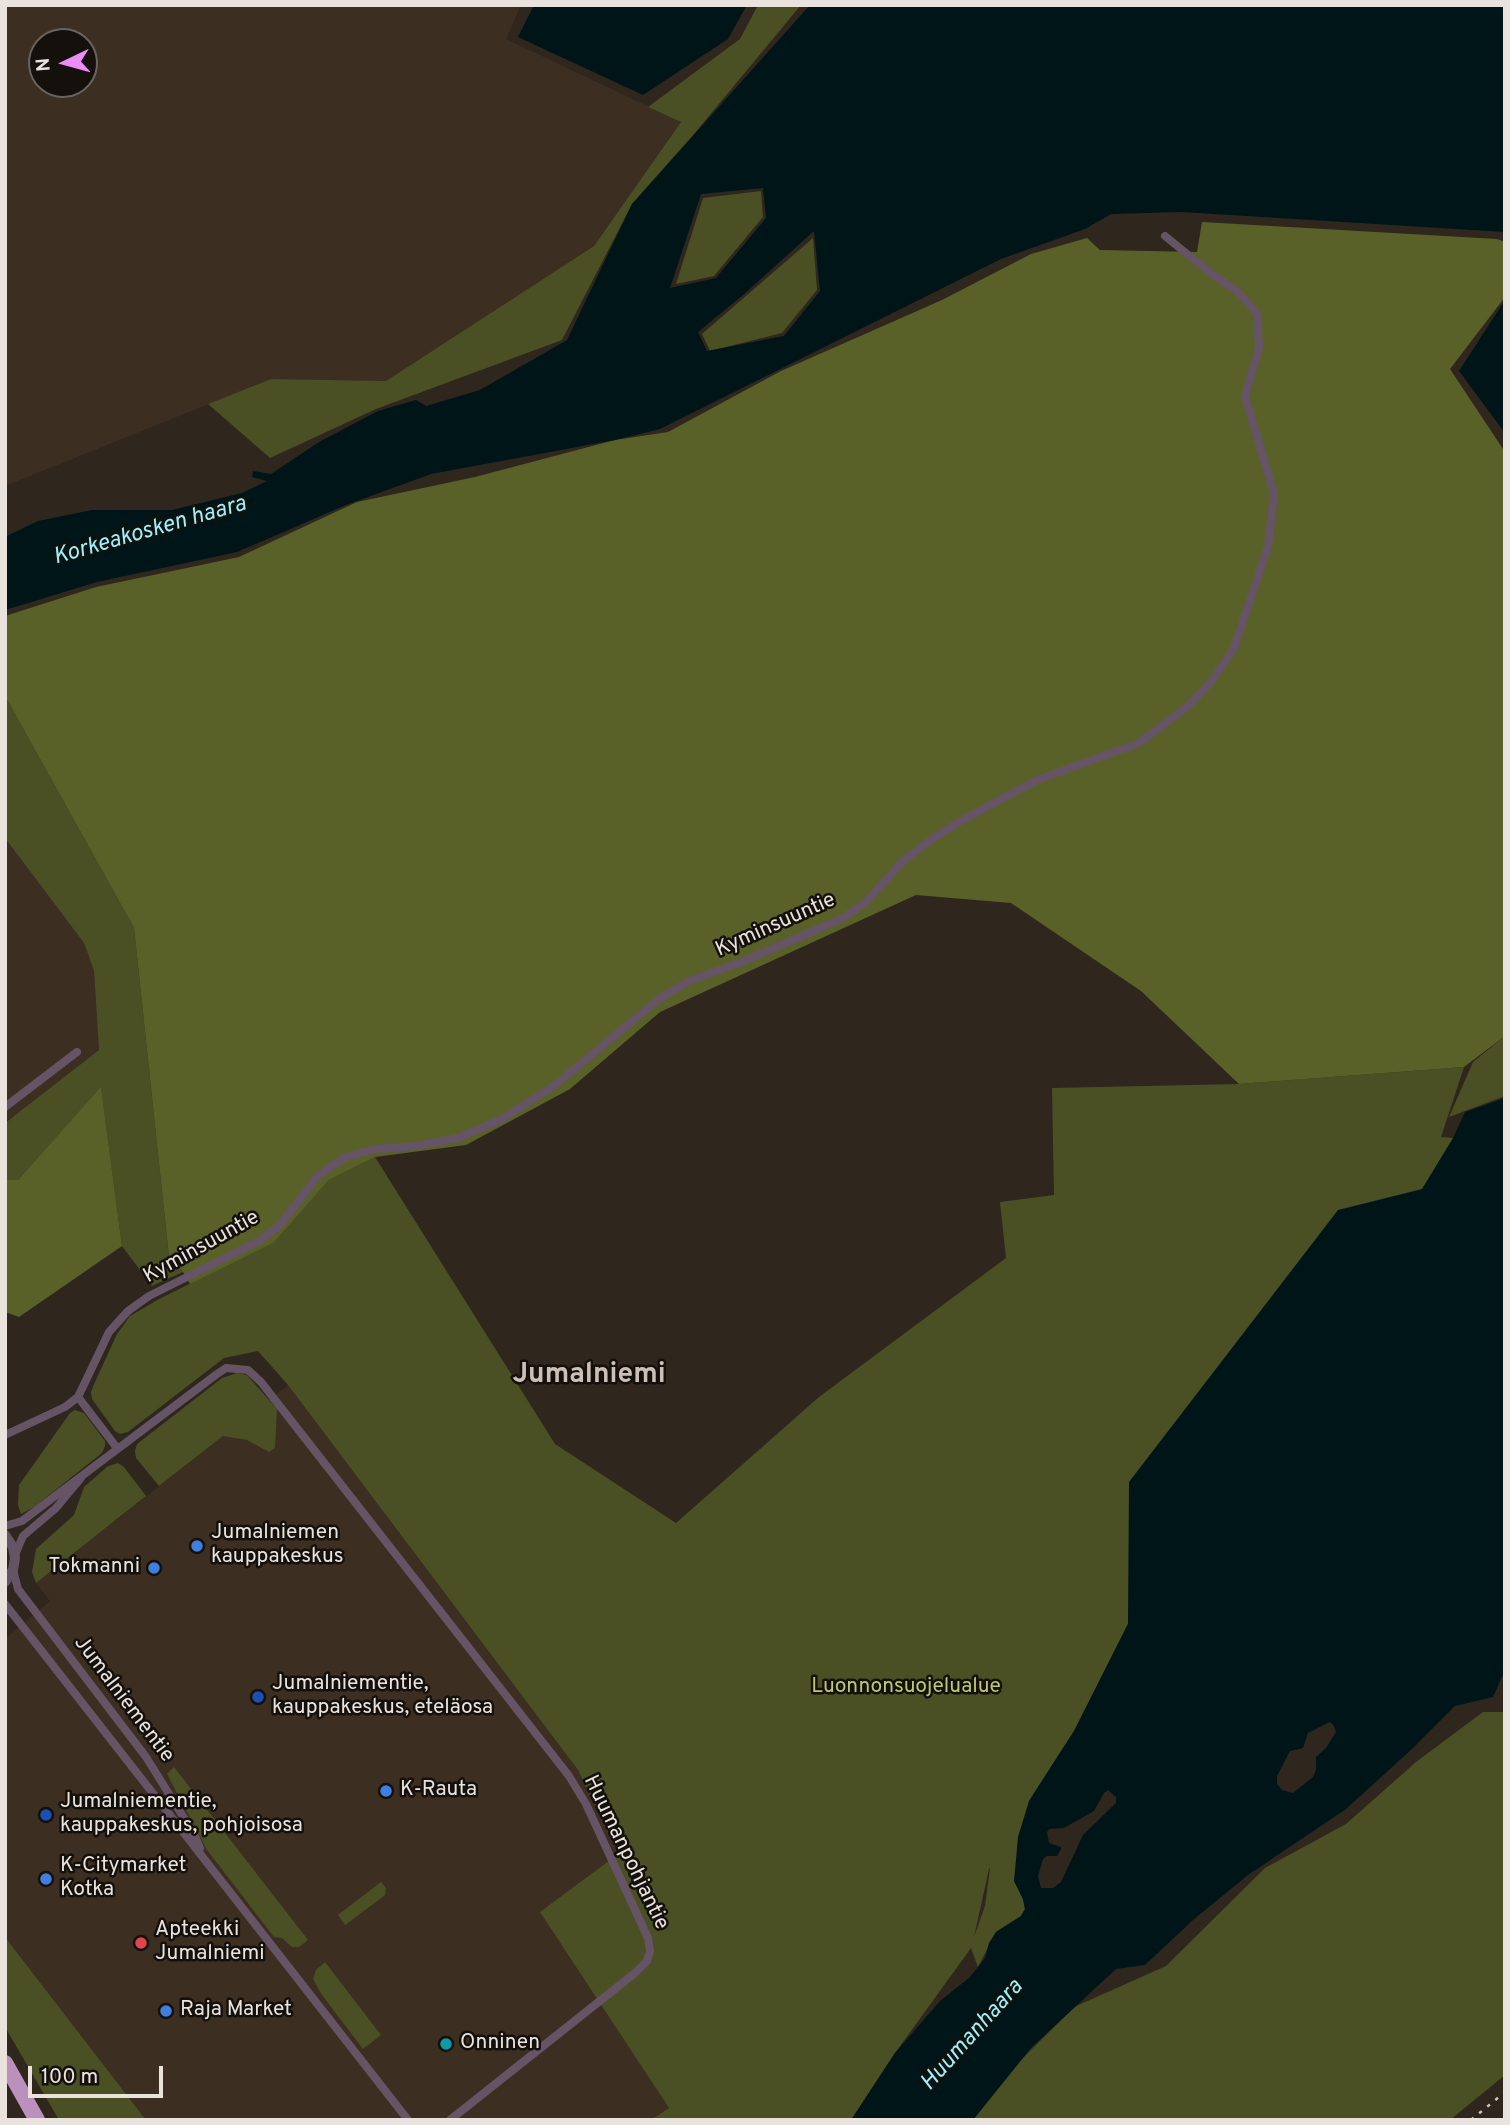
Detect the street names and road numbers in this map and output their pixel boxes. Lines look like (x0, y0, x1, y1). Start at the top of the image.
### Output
street label: Kyminsuuntie (712, 888, 840, 964)
street label: Kyminsuuntie (140, 1206, 264, 1290)
street label: Jumalniementie (67, 1632, 179, 1768)
street label: Huumanpohjantie (577, 1772, 673, 1934)

